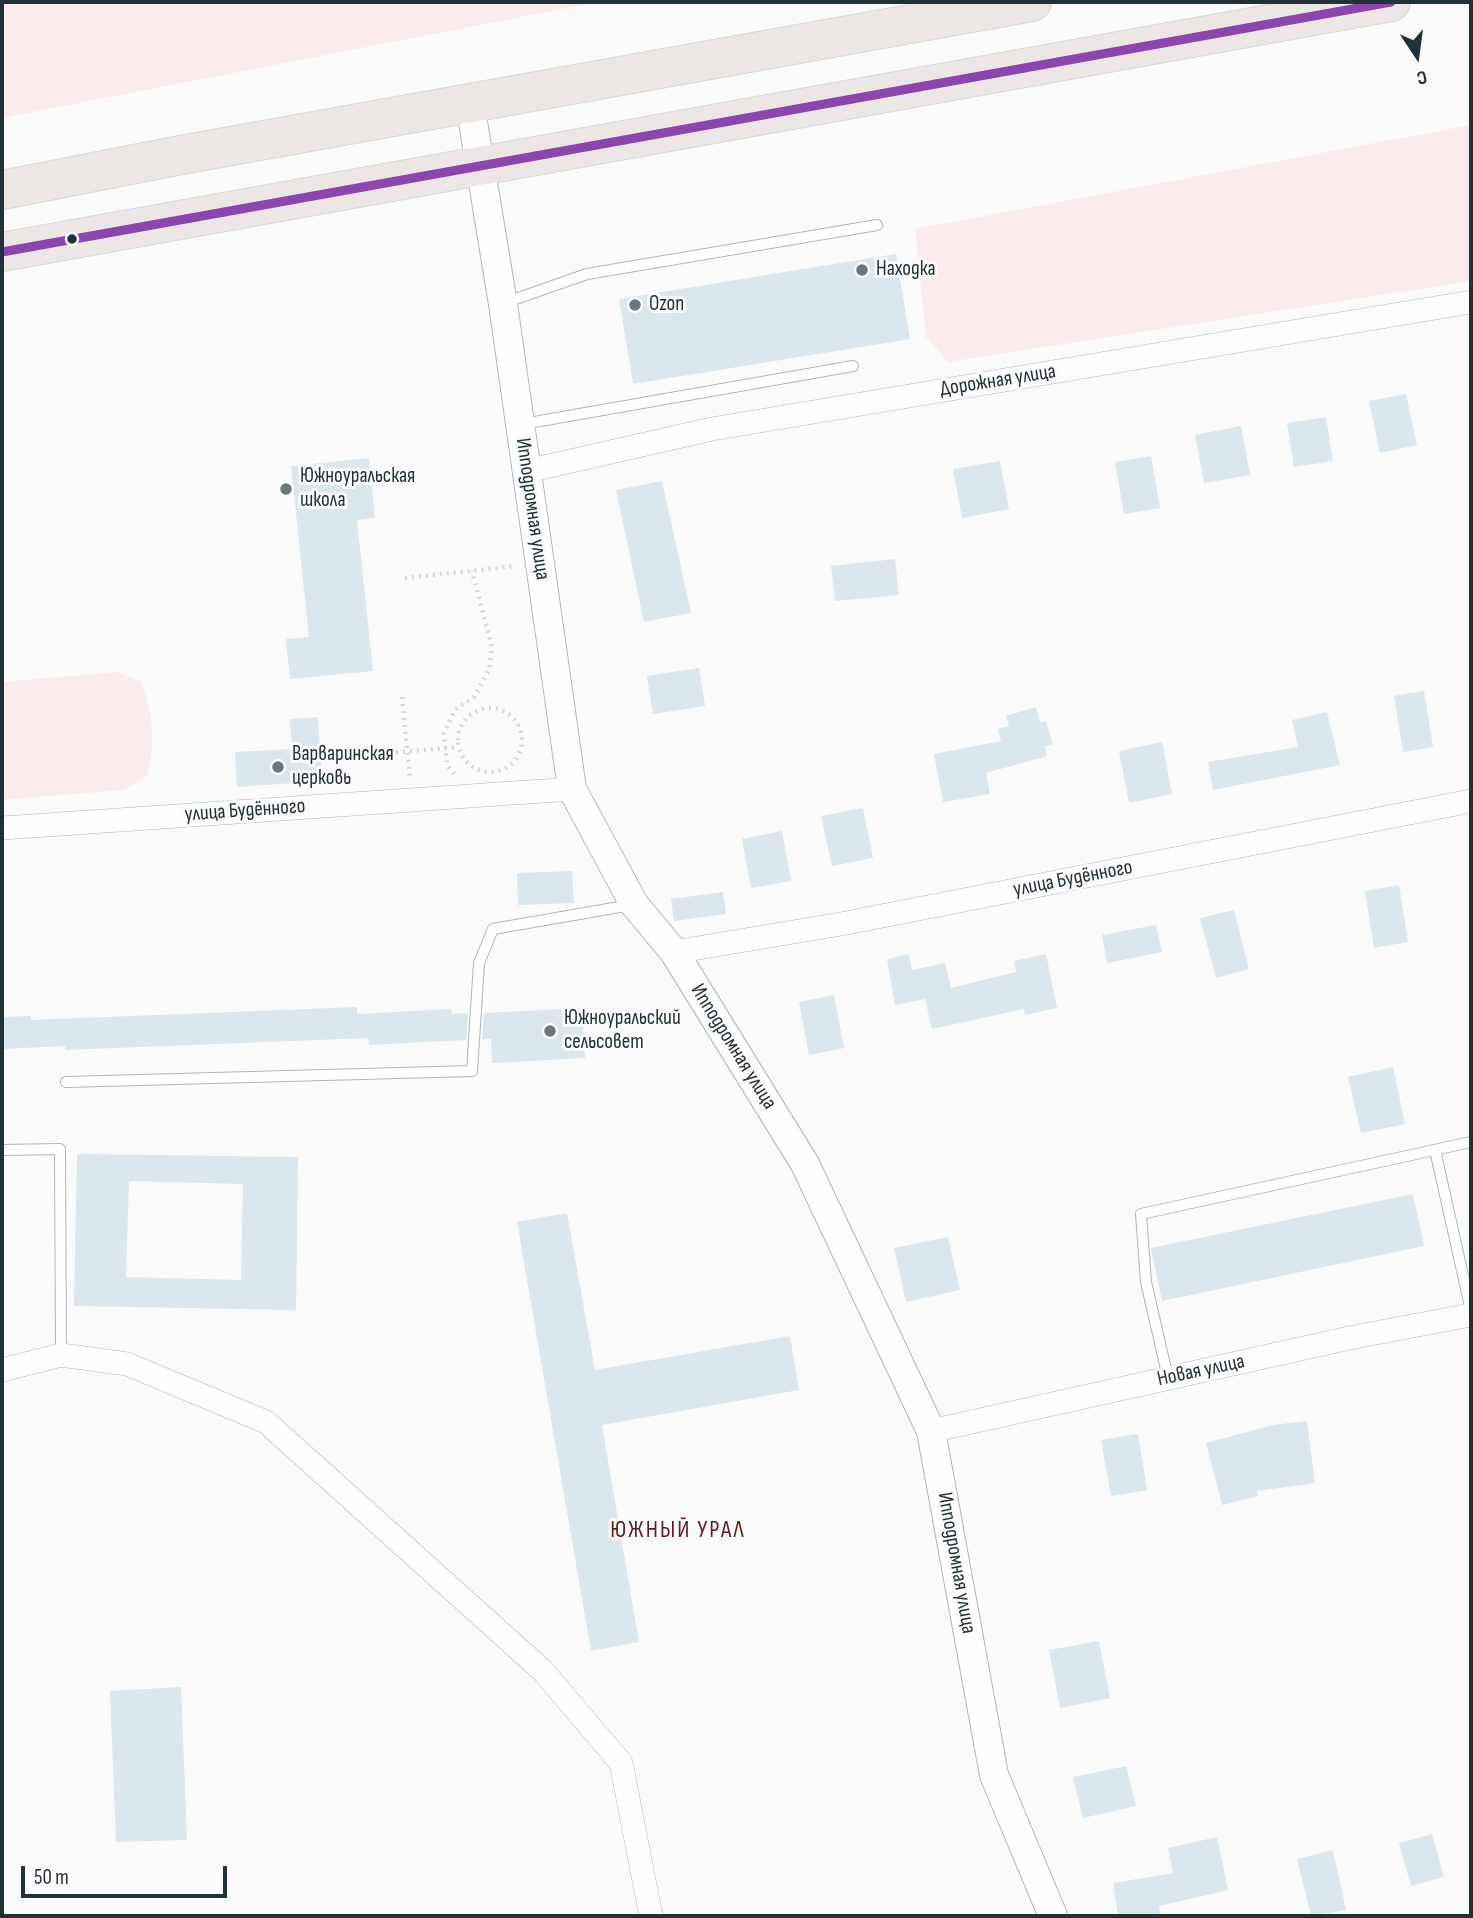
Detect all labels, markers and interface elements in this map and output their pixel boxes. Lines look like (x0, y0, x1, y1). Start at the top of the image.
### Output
north arrow (1382, 21, 1452, 91)
text: С (1414, 65, 1429, 89)
unlabelled marker (65, 232, 79, 246)
place label: Находка (876, 257, 936, 283)
marker: Находка (854, 262, 870, 278)
place label: Ozon (649, 292, 684, 318)
marker: Ozon (627, 297, 643, 313)
street label: Дорожная улица (938, 359, 1058, 403)
street label: Ипподромная улица (510, 436, 554, 582)
place label: Южноуральская школа (300, 464, 415, 514)
marker: Южноуральская школа (278, 481, 294, 497)
place label: Варваринская церковь (292, 742, 394, 792)
marker: Варваринская церковь (270, 759, 286, 775)
street label: улица Будённого (184, 794, 306, 828)
street label: улица Будённого (1011, 855, 1135, 903)
street label: Ипподромная улица (684, 980, 782, 1114)
place label: Южноуральский сельсовет (564, 1006, 681, 1056)
marker: Южноуральский сельсовет (542, 1023, 558, 1039)
street label: Новая улица (1155, 1349, 1247, 1393)
street label: Ипподромная улица (931, 1490, 981, 1636)
district label: ЮЖНЫЙ УРАЛ (612, 1517, 744, 1545)
scale bar (24, 1852, 231, 1896)
text: 50 m (34, 1865, 69, 1890)

